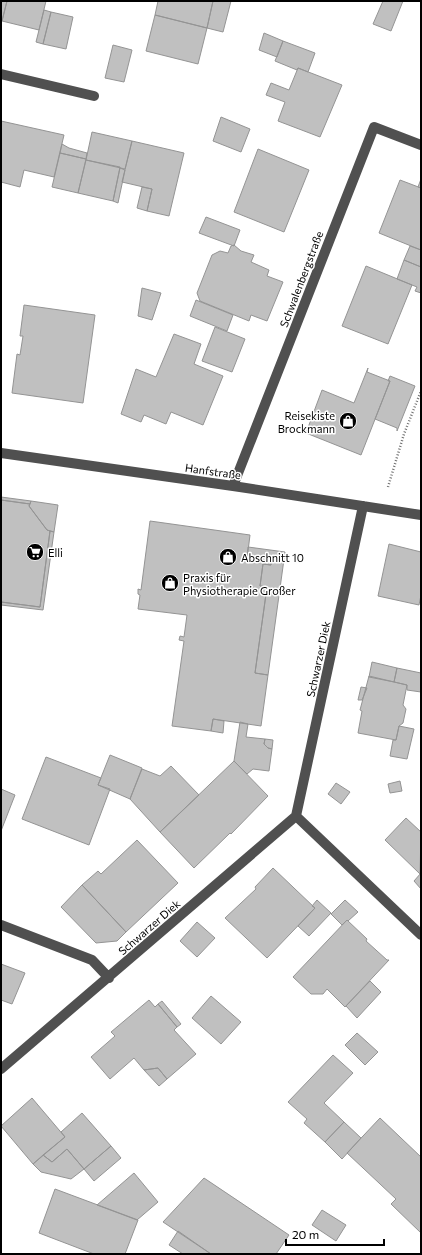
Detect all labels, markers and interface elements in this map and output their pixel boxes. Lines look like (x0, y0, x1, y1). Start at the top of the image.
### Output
street label: Schwalenbergstraße (277, 229, 325, 329)
place label: Reisekiste Brockmann (278, 409, 335, 435)
shop icon: Reisekiste Brockmann (338, 411, 358, 431)
street label: Hanfstraße (184, 461, 242, 481)
supermarket icon: Elli (25, 542, 45, 562)
place label: Elli (48, 546, 63, 559)
shop icon: Abschnitt 10 (218, 547, 238, 567)
place label: Abschnitt 10 (241, 551, 304, 564)
place label: Praxis für Physiotherapie Großer (183, 571, 296, 597)
shop icon: Praxis für Physiotherapie Großer (160, 573, 180, 593)
street label: Schwarzer Diek (304, 620, 332, 698)
street label: Schwarzer Diek (116, 897, 182, 957)
scale bar (286, 1221, 384, 1247)
text: 20 m (292, 1227, 319, 1241)

